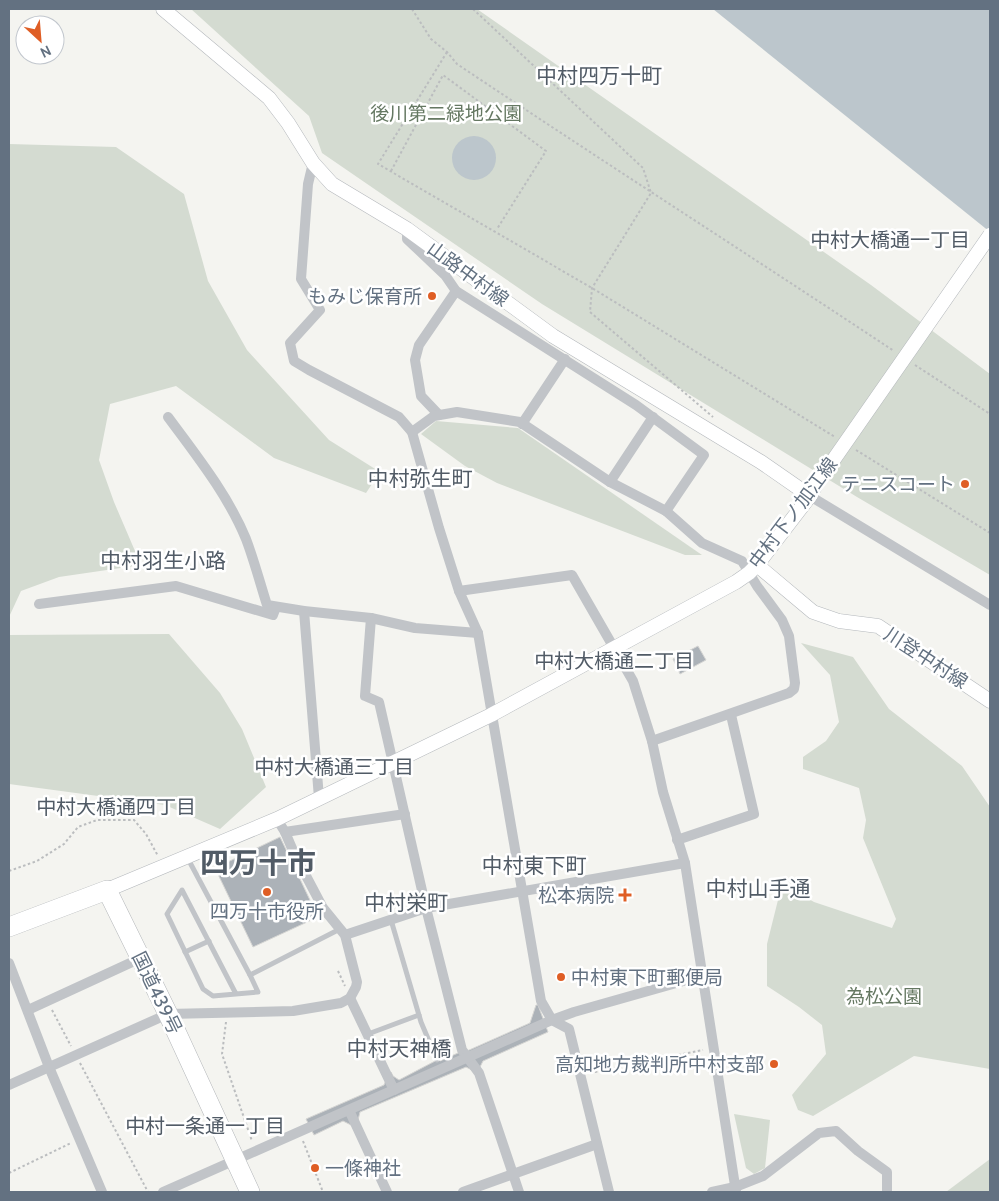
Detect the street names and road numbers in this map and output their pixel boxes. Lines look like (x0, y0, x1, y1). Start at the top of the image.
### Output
street label: 山路中村線 (423, 237, 513, 311)
street label: 中村下ノ加江線 (744, 453, 842, 573)
street label: 川登中村線 (880, 622, 972, 694)
street label: 国道439号 (127, 948, 187, 1038)

